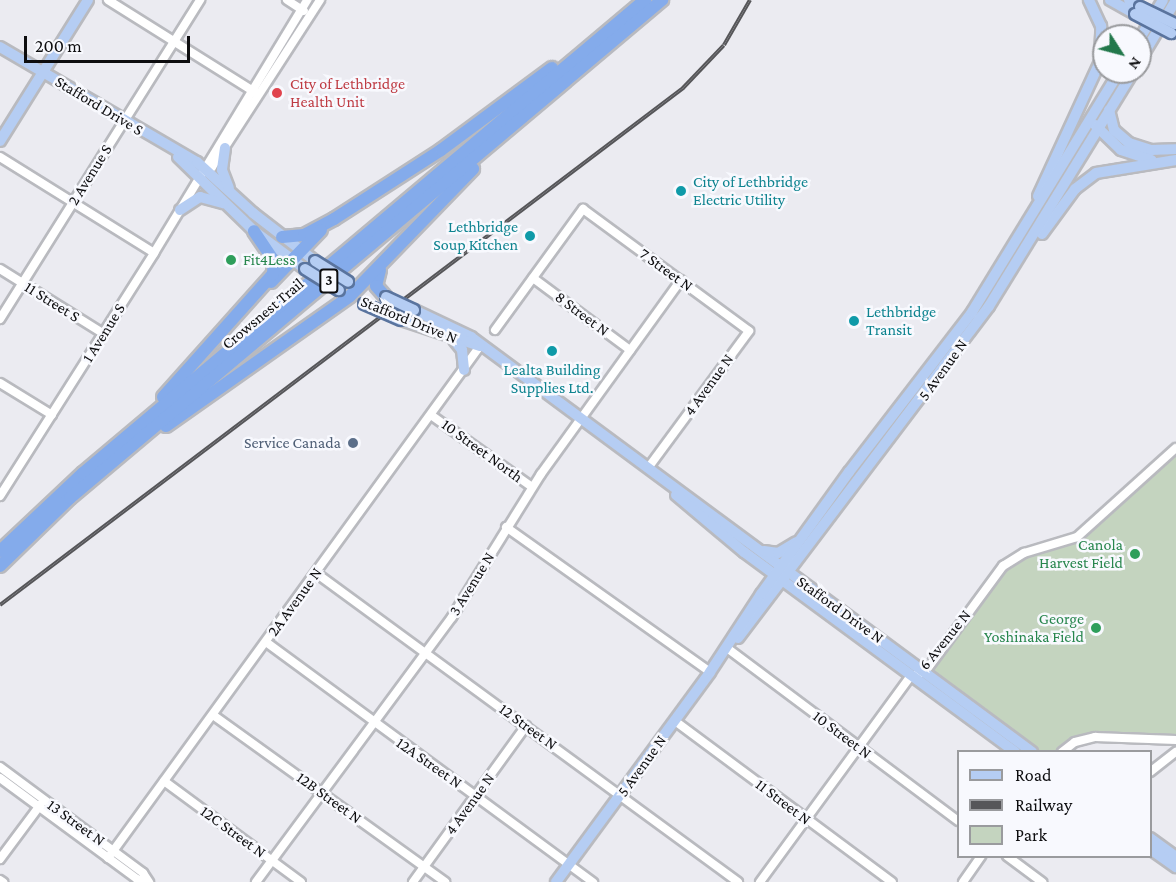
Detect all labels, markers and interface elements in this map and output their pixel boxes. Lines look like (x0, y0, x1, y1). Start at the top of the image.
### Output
scale bar (27, 24, 194, 62)
north arrow (1092, 24, 1152, 84)
text: 200 m (35, 36, 82, 56)
text: N (1125, 54, 1145, 73)
street label: Stafford Drive S (51, 72, 147, 140)
place label: City of Lethbridge Health Unit (290, 74, 405, 112)
marker: City of Lethbridge Health Unit (268, 84, 286, 102)
street label: 2 Avenue S (64, 141, 116, 209)
place label: City of Lethbridge Electric Utility (693, 172, 808, 210)
marker: City of Lethbridge Electric Utility (674, 184, 688, 198)
place label: Lethbridge Soup Kitchen (433, 217, 518, 255)
marker: Lethbridge Soup Kitchen (523, 229, 537, 243)
street label: 7 Street N (636, 244, 696, 296)
place label: Fit4Less (243, 250, 295, 270)
marker: Fit4Less (224, 253, 238, 267)
road number: 3 (318, 269, 340, 293)
street label: Crowsnest Trail (218, 274, 308, 354)
street label: 11 Street S (21, 278, 83, 326)
street label: 8 Street N (551, 287, 613, 341)
street label: Stafford Drive N (358, 292, 460, 348)
street label: 1 Avenue S (78, 300, 130, 366)
place label: Lethbridge Transit (866, 302, 936, 340)
marker: Lethbridge Transit (847, 314, 861, 328)
street label: 5 Avenue N (914, 336, 972, 404)
marker: Lealta Building Supplies Ltd. (545, 344, 559, 358)
street label: 4 Avenue N (680, 350, 738, 420)
place label: Lealta Building Supplies Ltd. (504, 360, 600, 398)
street label: 10 Street North (438, 415, 526, 487)
place label: Service Canada (244, 433, 341, 453)
marker: Service Canada (346, 436, 360, 450)
place label: Canola Harvest Field (1039, 535, 1123, 573)
marker: Canola Harvest Field (1128, 547, 1142, 561)
street label: 3 Avenue N (445, 549, 499, 619)
street label: 2A Avenue N (264, 564, 326, 640)
street label: Stafford Drive N (793, 572, 887, 648)
street label: 6 Avenue N (915, 606, 975, 674)
place label: George Yoshinaka Field (984, 609, 1084, 647)
marker: George Yoshinaka Field (1089, 621, 1103, 635)
street label: 12 Street N (495, 700, 561, 754)
street label: 10 Street N (809, 707, 875, 763)
street label: 5 Avenue N (613, 732, 671, 800)
street label: 12A Street N (392, 733, 466, 793)
legend (957, 750, 1152, 858)
text: Road (1015, 765, 1052, 785)
street label: 12B Street N (293, 768, 365, 828)
street label: 4 Avenue N (441, 769, 499, 839)
street label: 11 Street N (751, 775, 815, 829)
text: Railway (1015, 795, 1072, 815)
street label: 13 Street N (43, 796, 109, 850)
street label: 12C Street N (196, 802, 270, 862)
text: Park (1015, 825, 1047, 845)

